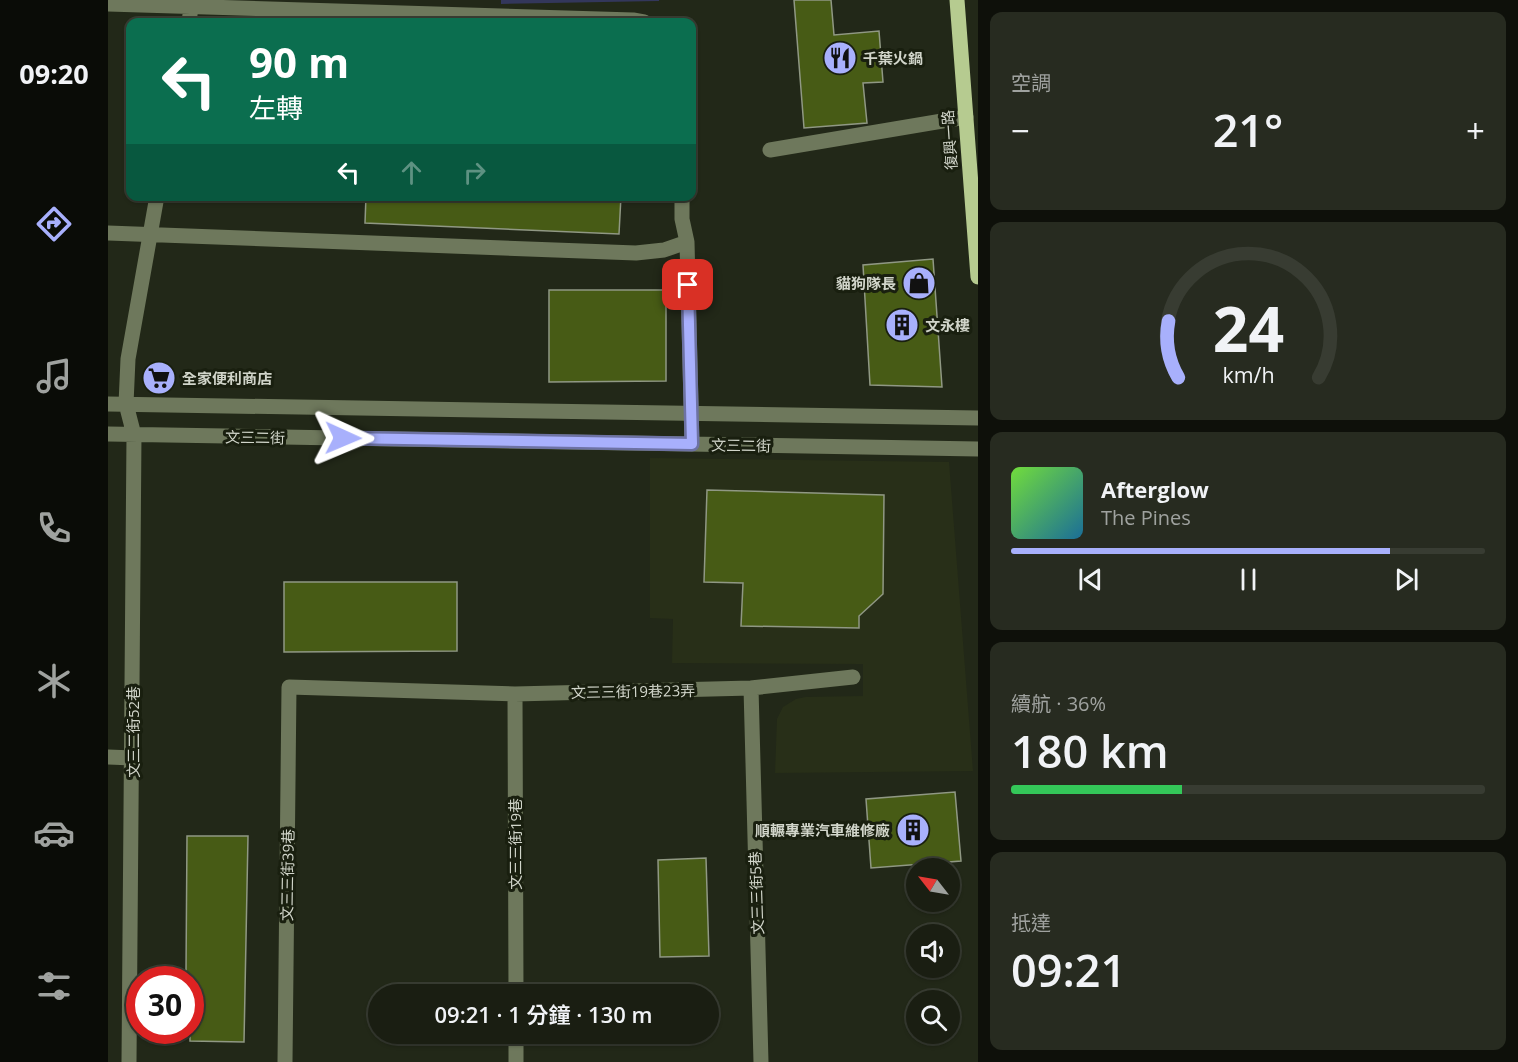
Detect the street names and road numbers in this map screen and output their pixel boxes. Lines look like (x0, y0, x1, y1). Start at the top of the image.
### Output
street label: 復興一路 (937, 109, 961, 171)
street label: 文三二街 (225, 426, 285, 448)
street label: 文三二街 (711, 434, 771, 456)
street label: 文三三街19巷23弄 (571, 680, 695, 702)
street label: 文三二街52巷 (123, 686, 143, 778)
street label: 文三三街19巷 (505, 798, 525, 890)
street label: 文三三街39巷 (276, 829, 298, 921)
street label: 文三三街5巷 (745, 851, 767, 935)

